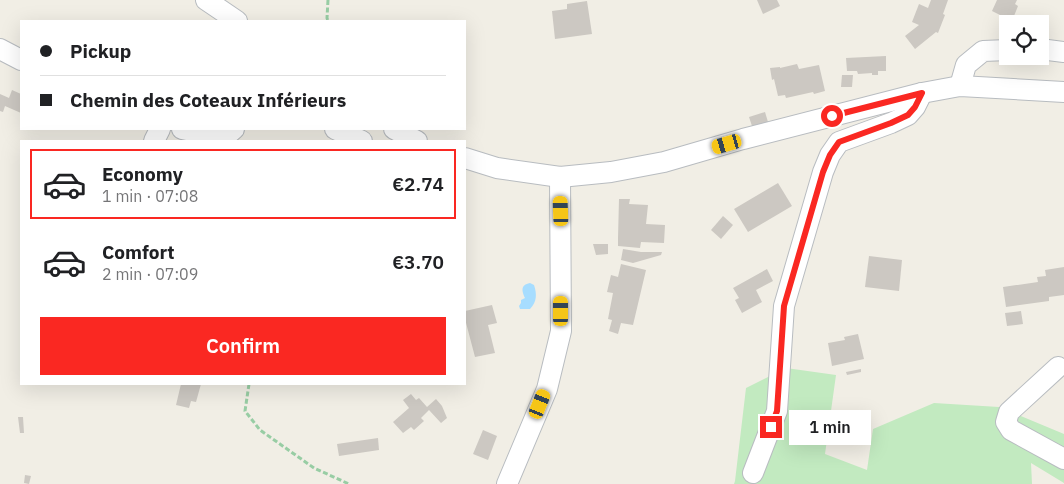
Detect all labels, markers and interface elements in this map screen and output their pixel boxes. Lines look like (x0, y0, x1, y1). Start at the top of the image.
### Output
map controls (999, 15, 1049, 65)
button: locate (999, 15, 1049, 65)
text: Pickup (70, 39, 131, 63)
text: Chemin des Coteaux Inférieurs (70, 88, 346, 112)
route start (821, 105, 843, 127)
car (710, 133, 743, 155)
icon: car (42, 162, 87, 207)
text: Economy (102, 162, 183, 186)
text: €2.74 (392, 172, 444, 196)
text: 1 min · 07:08 (102, 186, 198, 206)
car (552, 196, 569, 226)
icon: car (42, 240, 87, 285)
text: Comfort (102, 240, 175, 264)
text: €3.70 (392, 250, 444, 274)
text: 2 min · 07:09 (102, 264, 198, 284)
car (553, 296, 568, 326)
button: Confirm (40, 317, 446, 375)
car (527, 387, 552, 421)
callout: 1 min (788, 410, 871, 444)
route end (760, 416, 782, 438)
text: 1 min (809, 417, 851, 437)

